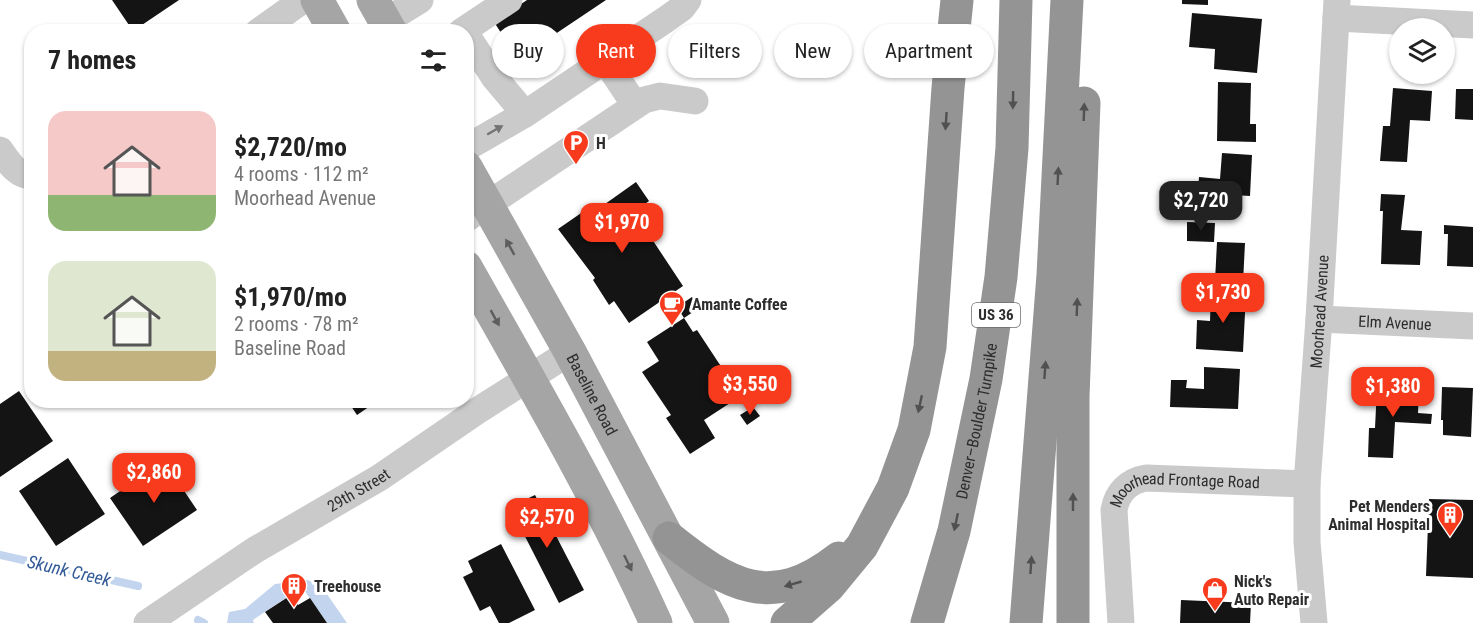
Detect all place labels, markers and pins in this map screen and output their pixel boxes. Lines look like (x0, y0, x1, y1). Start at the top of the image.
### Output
parking icon: H (561, 128, 591, 166)
place label: H (596, 134, 606, 153)
pin: $2,720 (1152, 181, 1250, 232)
pin: $1,970 (573, 203, 671, 254)
pin: $1,730 (1174, 273, 1272, 324)
cafe icon: Amante Coffee (657, 289, 687, 327)
place label: Amante Coffee (692, 295, 788, 314)
pin: $3,550 (701, 365, 799, 416)
pin: $1,380 (1344, 367, 1442, 418)
pin: $2,860 (105, 453, 203, 504)
place label: Pet Menders Animal Hospital (1328, 497, 1430, 534)
pin: $2,570 (498, 498, 596, 549)
building icon: Pet Menders Animal Hospital (1435, 500, 1465, 538)
building icon: Treehouse (279, 571, 309, 609)
place label: Nick's Auto Repair (1234, 572, 1309, 609)
shop icon: Nick's Auto Repair (1200, 575, 1230, 613)
place label: Treehouse (314, 577, 382, 596)

